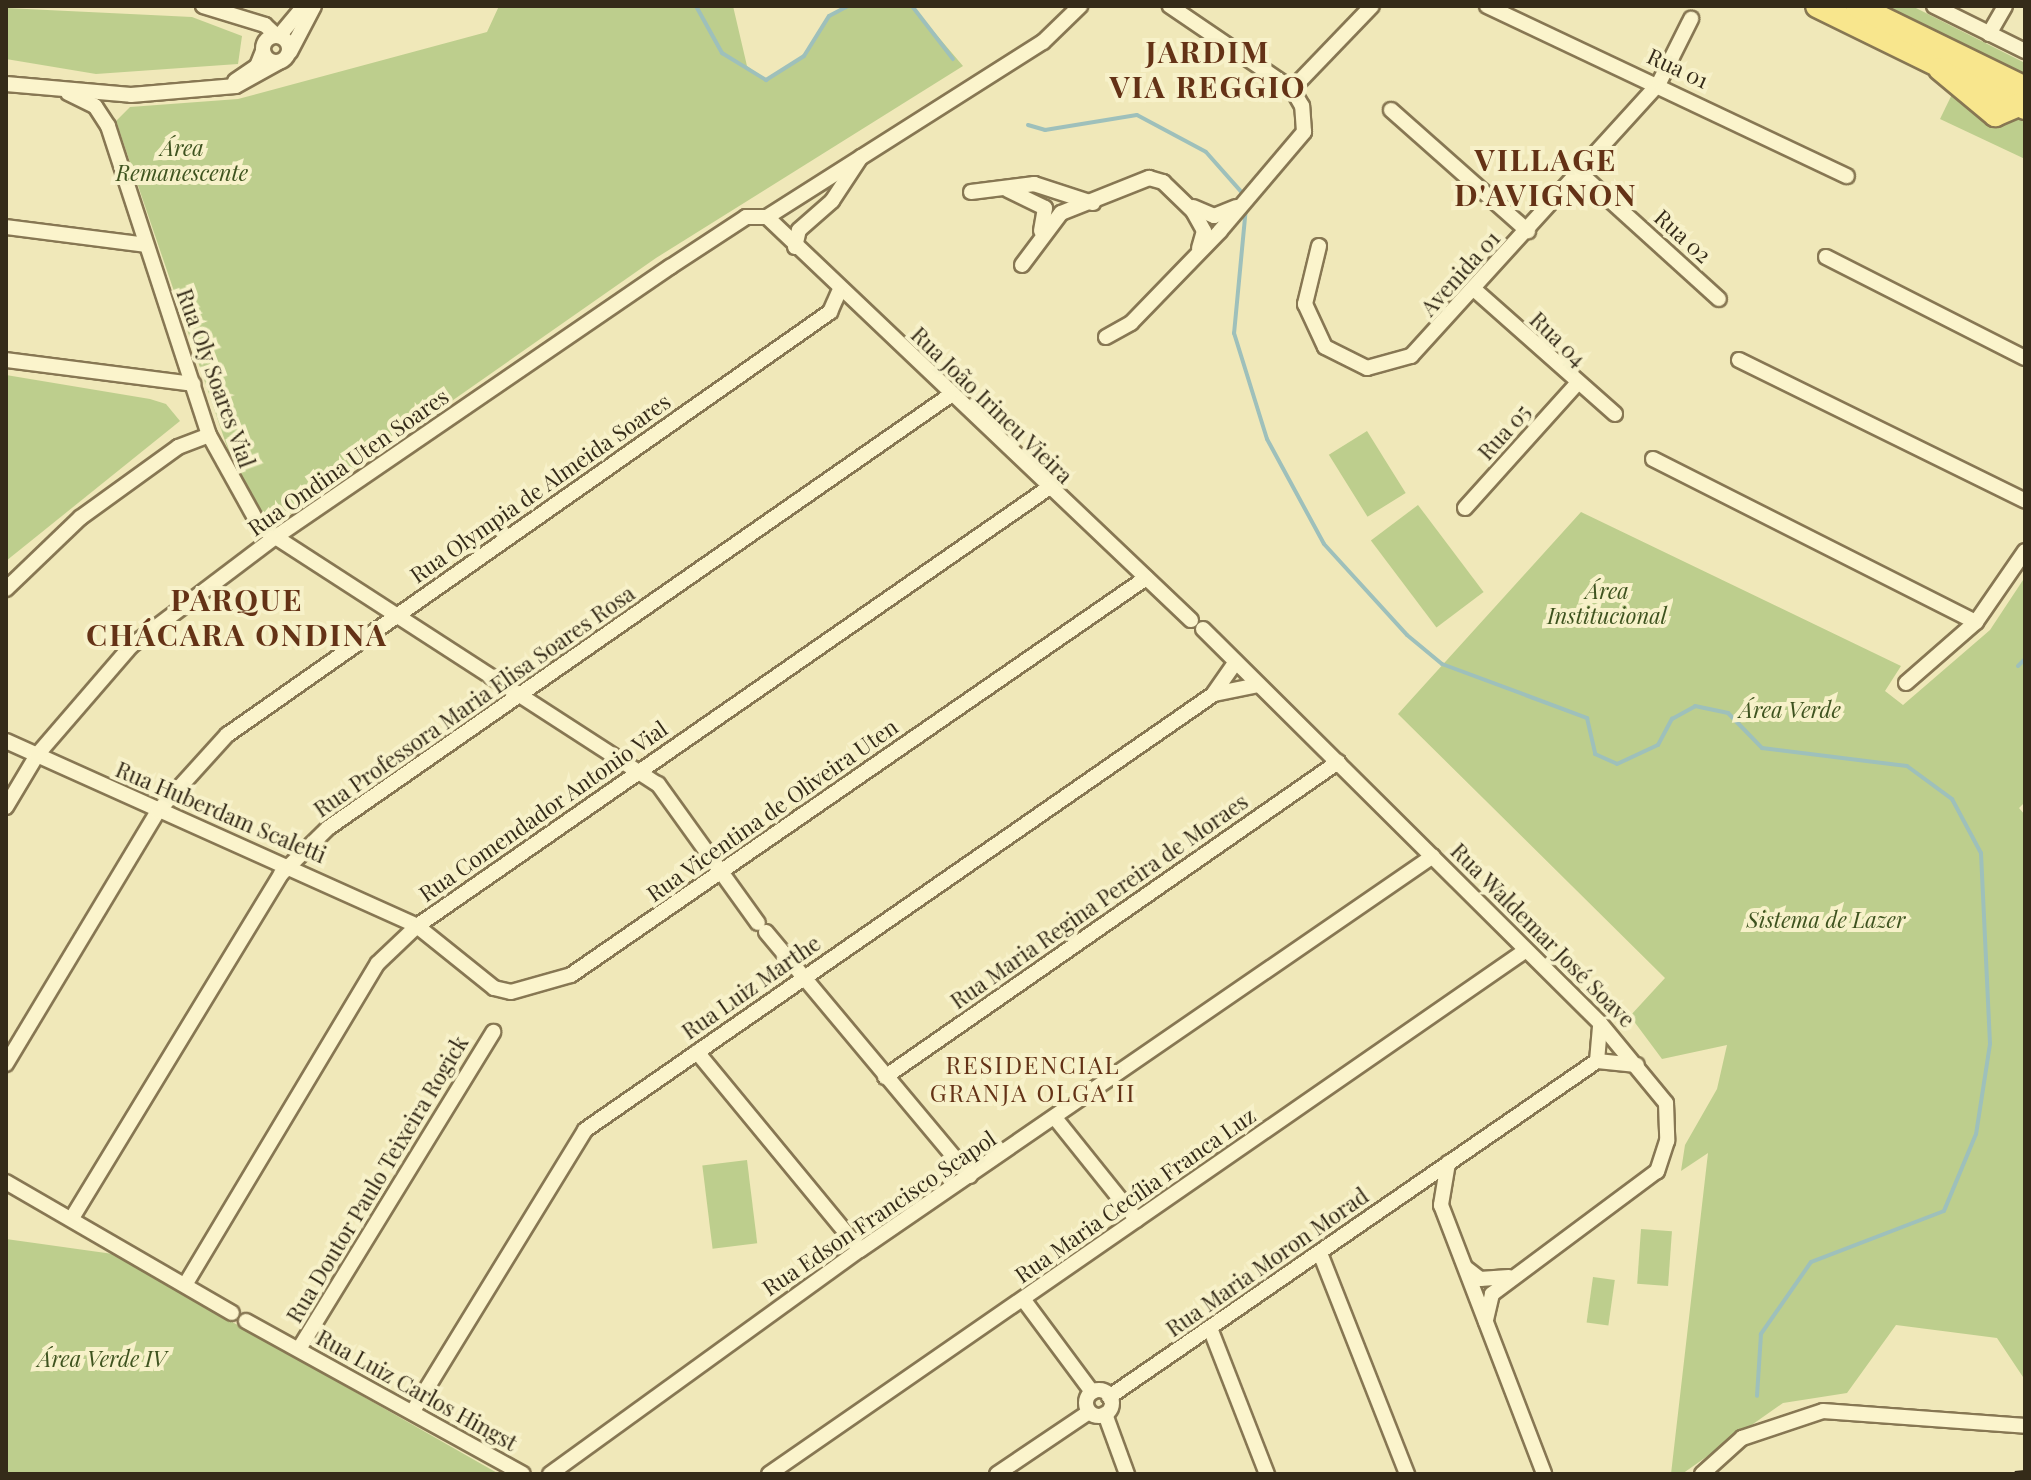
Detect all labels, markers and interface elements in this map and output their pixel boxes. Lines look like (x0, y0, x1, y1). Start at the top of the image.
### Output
district label: JARDIM VIA REGGIO (1109, 33, 1307, 104)
street label: Rua 01 (1643, 42, 1713, 94)
park label: Área Remanescente (116, 134, 248, 186)
district label: VILLAGE D'AVIGNON (1454, 141, 1638, 212)
street label: Rua 02 (1649, 204, 1717, 268)
street label: Avenida 01 (1415, 225, 1505, 321)
street label: Rua Oly Soares Vial (171, 284, 261, 472)
street label: Rua 04 (1525, 306, 1591, 372)
street label: Rua João Irineu Vieira (905, 321, 1079, 489)
street label: Rua Ondina Uten Soares (242, 383, 454, 541)
street label: Rua Olympia de Almeida Soares (404, 387, 676, 589)
street label: Rua 05 (1472, 399, 1536, 465)
park label: Área Institucional (1547, 577, 1667, 628)
street label: Rua Professora Maria Elisa Soares Rosa (308, 579, 640, 823)
district label: PARQUE CHÁCARA ONDINA (86, 581, 388, 652)
park label: Área Verde (1739, 697, 1841, 723)
street label: Rua Vicentina de Oliveira Uten (641, 713, 903, 907)
street label: Rua Comendador Antonio Vial (413, 714, 673, 908)
street label: Rua Huberdam Scaletti (112, 756, 330, 868)
street label: Rua Maria Regina Pereira de Moraes (945, 788, 1253, 1014)
street label: Rua Waldemar José Soave (1445, 837, 1641, 1033)
park label: Sistema de Lazer (1747, 907, 1905, 933)
street label: Rua Luiz Marthe (677, 929, 825, 1045)
street label: Rua Doutor Paulo Teixeira Rogick (280, 1030, 474, 1328)
district label: RESIDENCIAL GRANJA OLGA II (930, 1051, 1136, 1107)
street label: Rua Maria Cecília Franca Luz (1009, 1101, 1261, 1289)
street label: Rua Edson Francisco Scapol (757, 1125, 1001, 1301)
street label: Rua Maria Moron Morad (1161, 1182, 1373, 1342)
street label: Rua Luiz Carlos Hingst (312, 1324, 522, 1456)
park label: Área Verde IV (38, 1346, 166, 1372)

